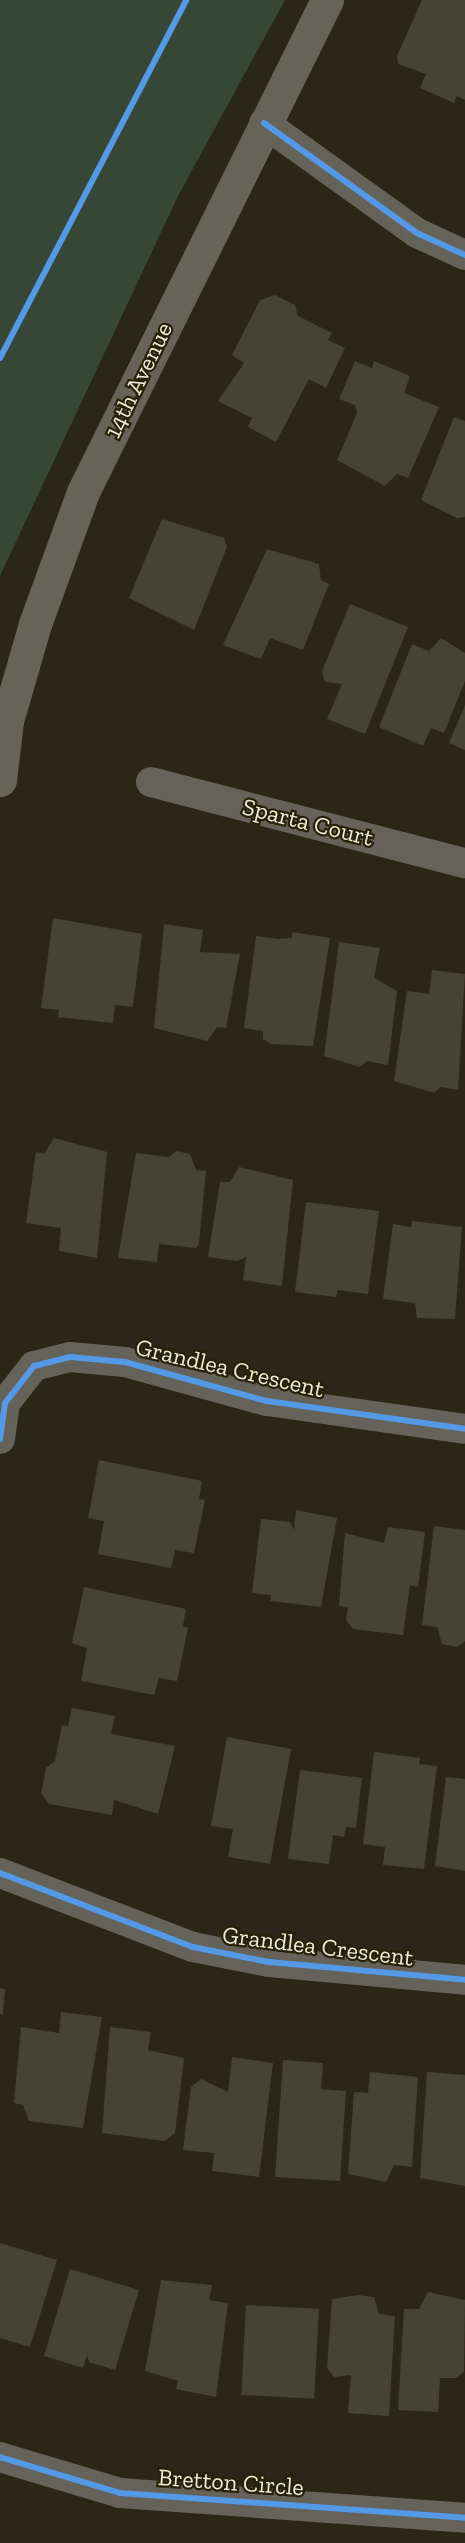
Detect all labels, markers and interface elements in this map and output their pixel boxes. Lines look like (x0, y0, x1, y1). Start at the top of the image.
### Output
street label: 14th Avenue (97, 317, 179, 443)
street label: Sparta Court (240, 792, 376, 852)
street label: Grandlea Crescent (133, 1332, 327, 1404)
street label: Grandlea Crescent (221, 1920, 415, 1972)
street label: Bretton Circle (157, 2463, 305, 2501)

